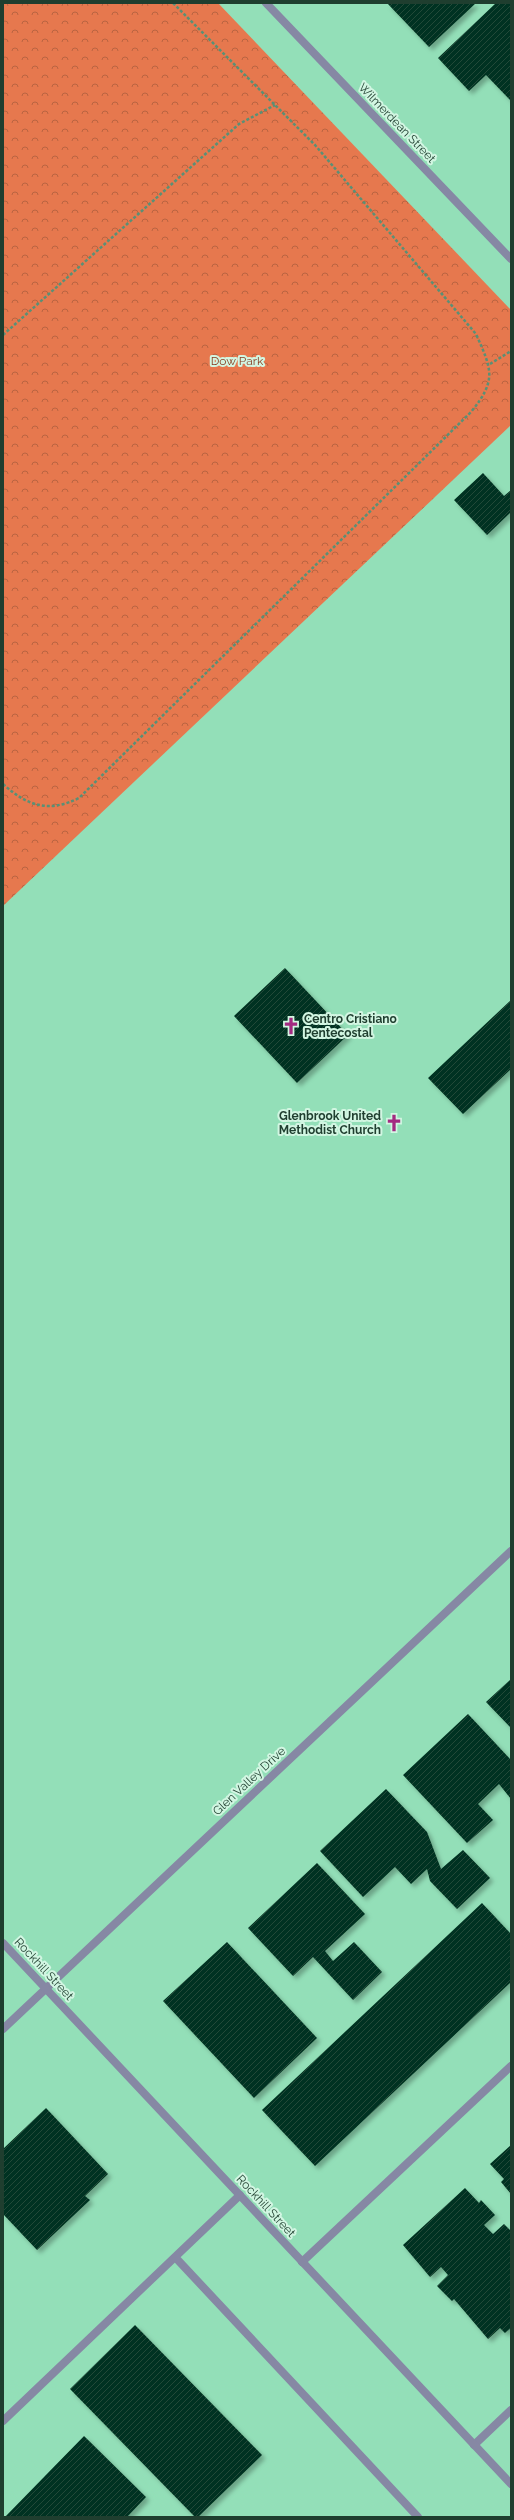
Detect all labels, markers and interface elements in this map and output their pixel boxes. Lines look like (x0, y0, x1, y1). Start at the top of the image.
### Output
street label: Wilmerdean Street (356, 80, 438, 166)
park label: Dow Park (211, 354, 264, 368)
place label: Centro Cristiano Pentecostal (304, 1012, 397, 1040)
church icon: Centro Cristiano Pentecostal (281, 1016, 301, 1036)
place label: Glenbrook United Methodist Church (279, 1109, 381, 1137)
church icon: Glenbrook United Methodist Church (384, 1113, 404, 1133)
street label: Glen Valley Drive (210, 1744, 288, 1818)
street label: Rockhill Street (12, 1935, 76, 2003)
street label: Rockhill Street (234, 2172, 298, 2240)

